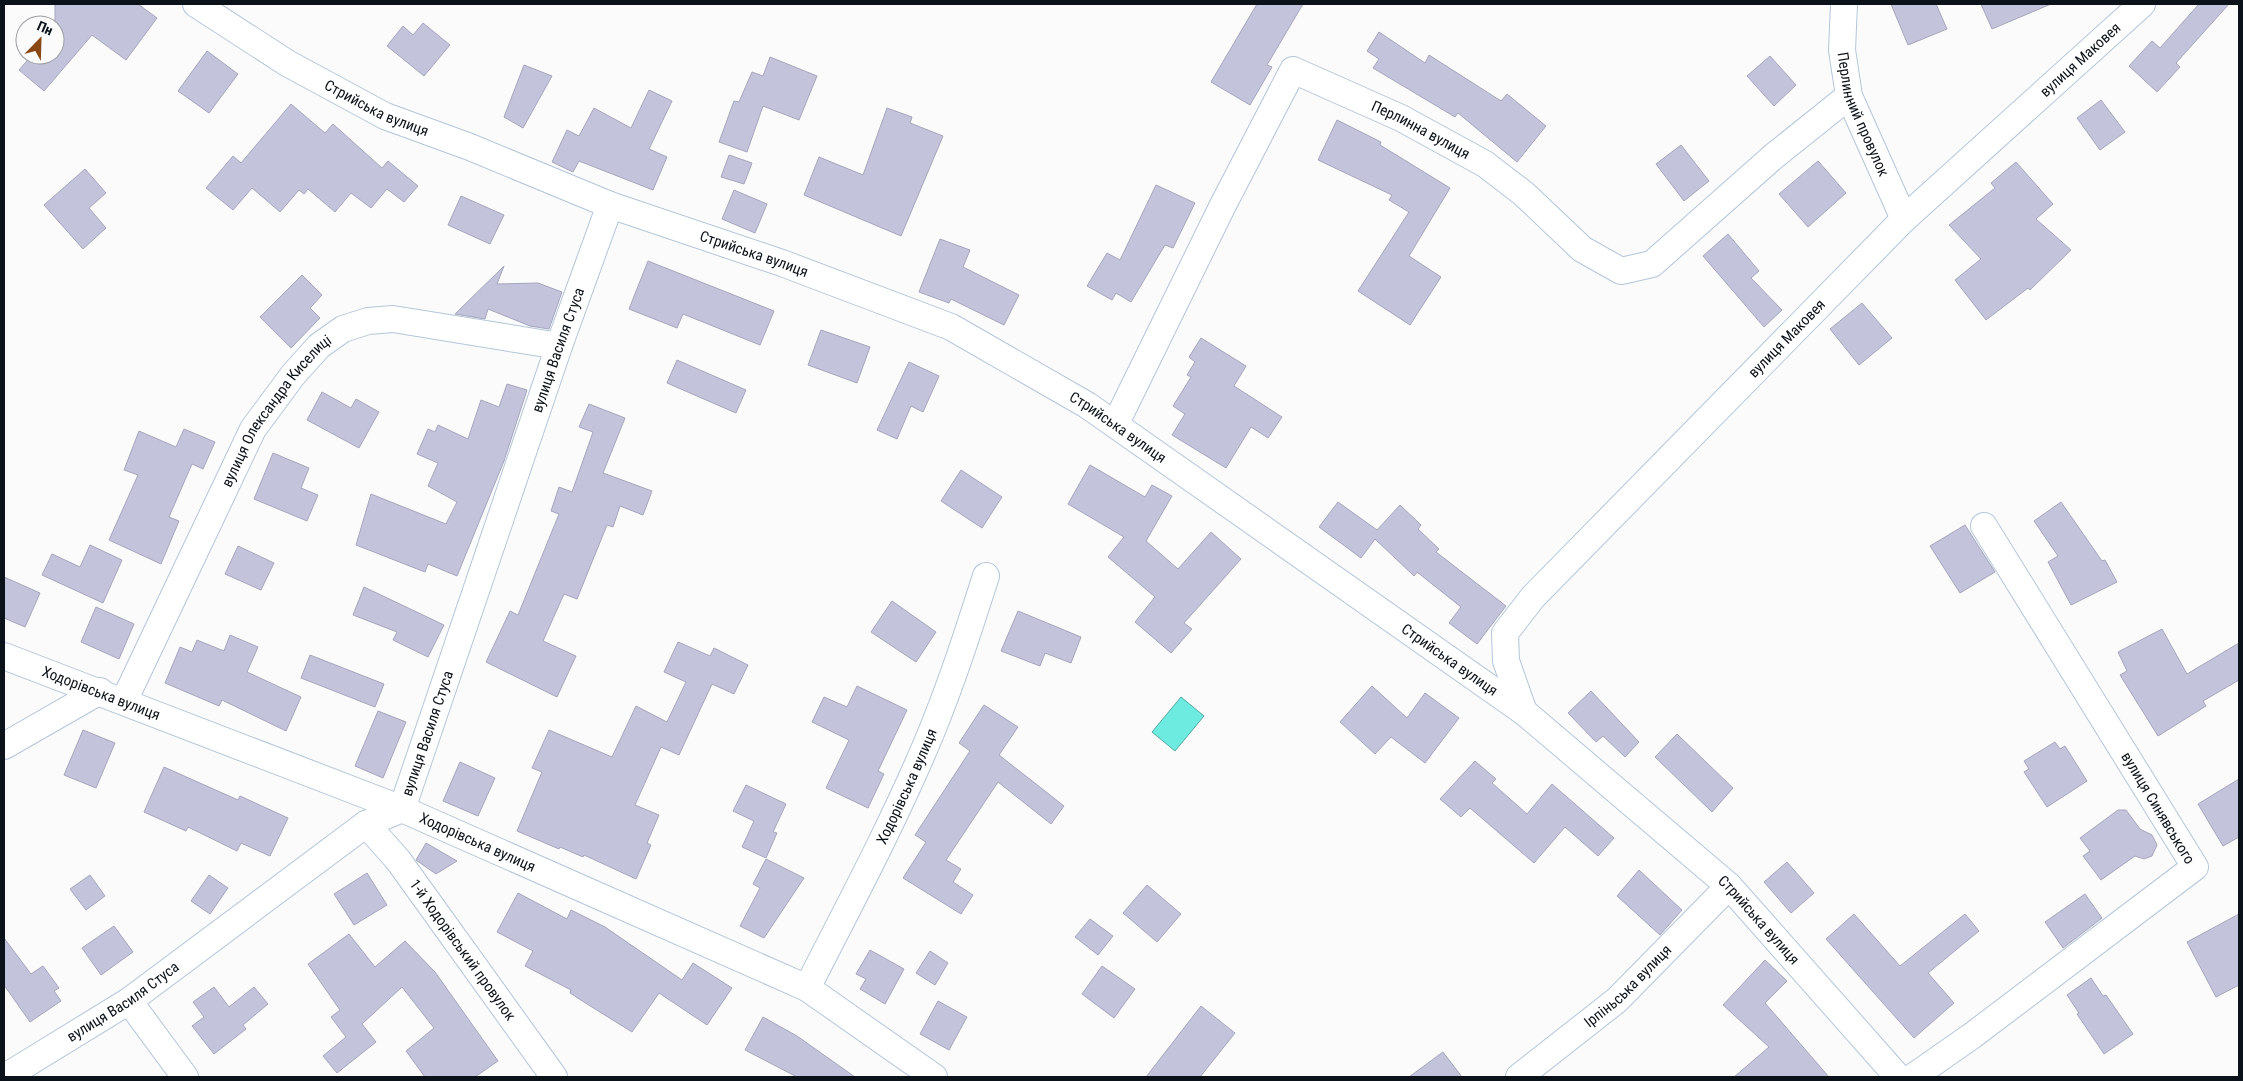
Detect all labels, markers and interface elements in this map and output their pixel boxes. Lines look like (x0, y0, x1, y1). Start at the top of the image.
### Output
north arrow (15, 15, 65, 65)
text: Пн (35, 18, 55, 38)
street label: вулиця Маковея (2036, 19, 2124, 101)
street label: Перлинний провулок (1833, 51, 1893, 179)
street label: Стрийська вулиця (321, 76, 431, 140)
street label: Перлинна вулиця (1369, 97, 1473, 163)
street label: Стрийська вулиця (697, 227, 811, 281)
street label: вулиця Василя Стуса (528, 285, 588, 415)
street label: вулиця Маковея (1744, 296, 1829, 381)
street label: вулиця Олександра Киселиці (218, 331, 335, 490)
street label: Стрийська вулиця (1066, 388, 1170, 467)
street label: Стрийська вулиця (1398, 620, 1501, 700)
street label: Ходорівська вулиця (39, 662, 163, 724)
street label: вулиця Василя Стуса (398, 669, 457, 798)
street label: Ходорівська вулиця (873, 726, 941, 847)
street label: вулиця Синявського (2117, 749, 2199, 867)
street label: Ходорівська вулиця (417, 809, 538, 876)
street label: Стрийська вулиця (1714, 872, 1803, 968)
street label: 1-й Ходорівський провулок (406, 876, 520, 1024)
street label: Ірпіньська вулиця (1581, 941, 1675, 1031)
street label: вулиця Василя Стуса (64, 958, 183, 1046)

